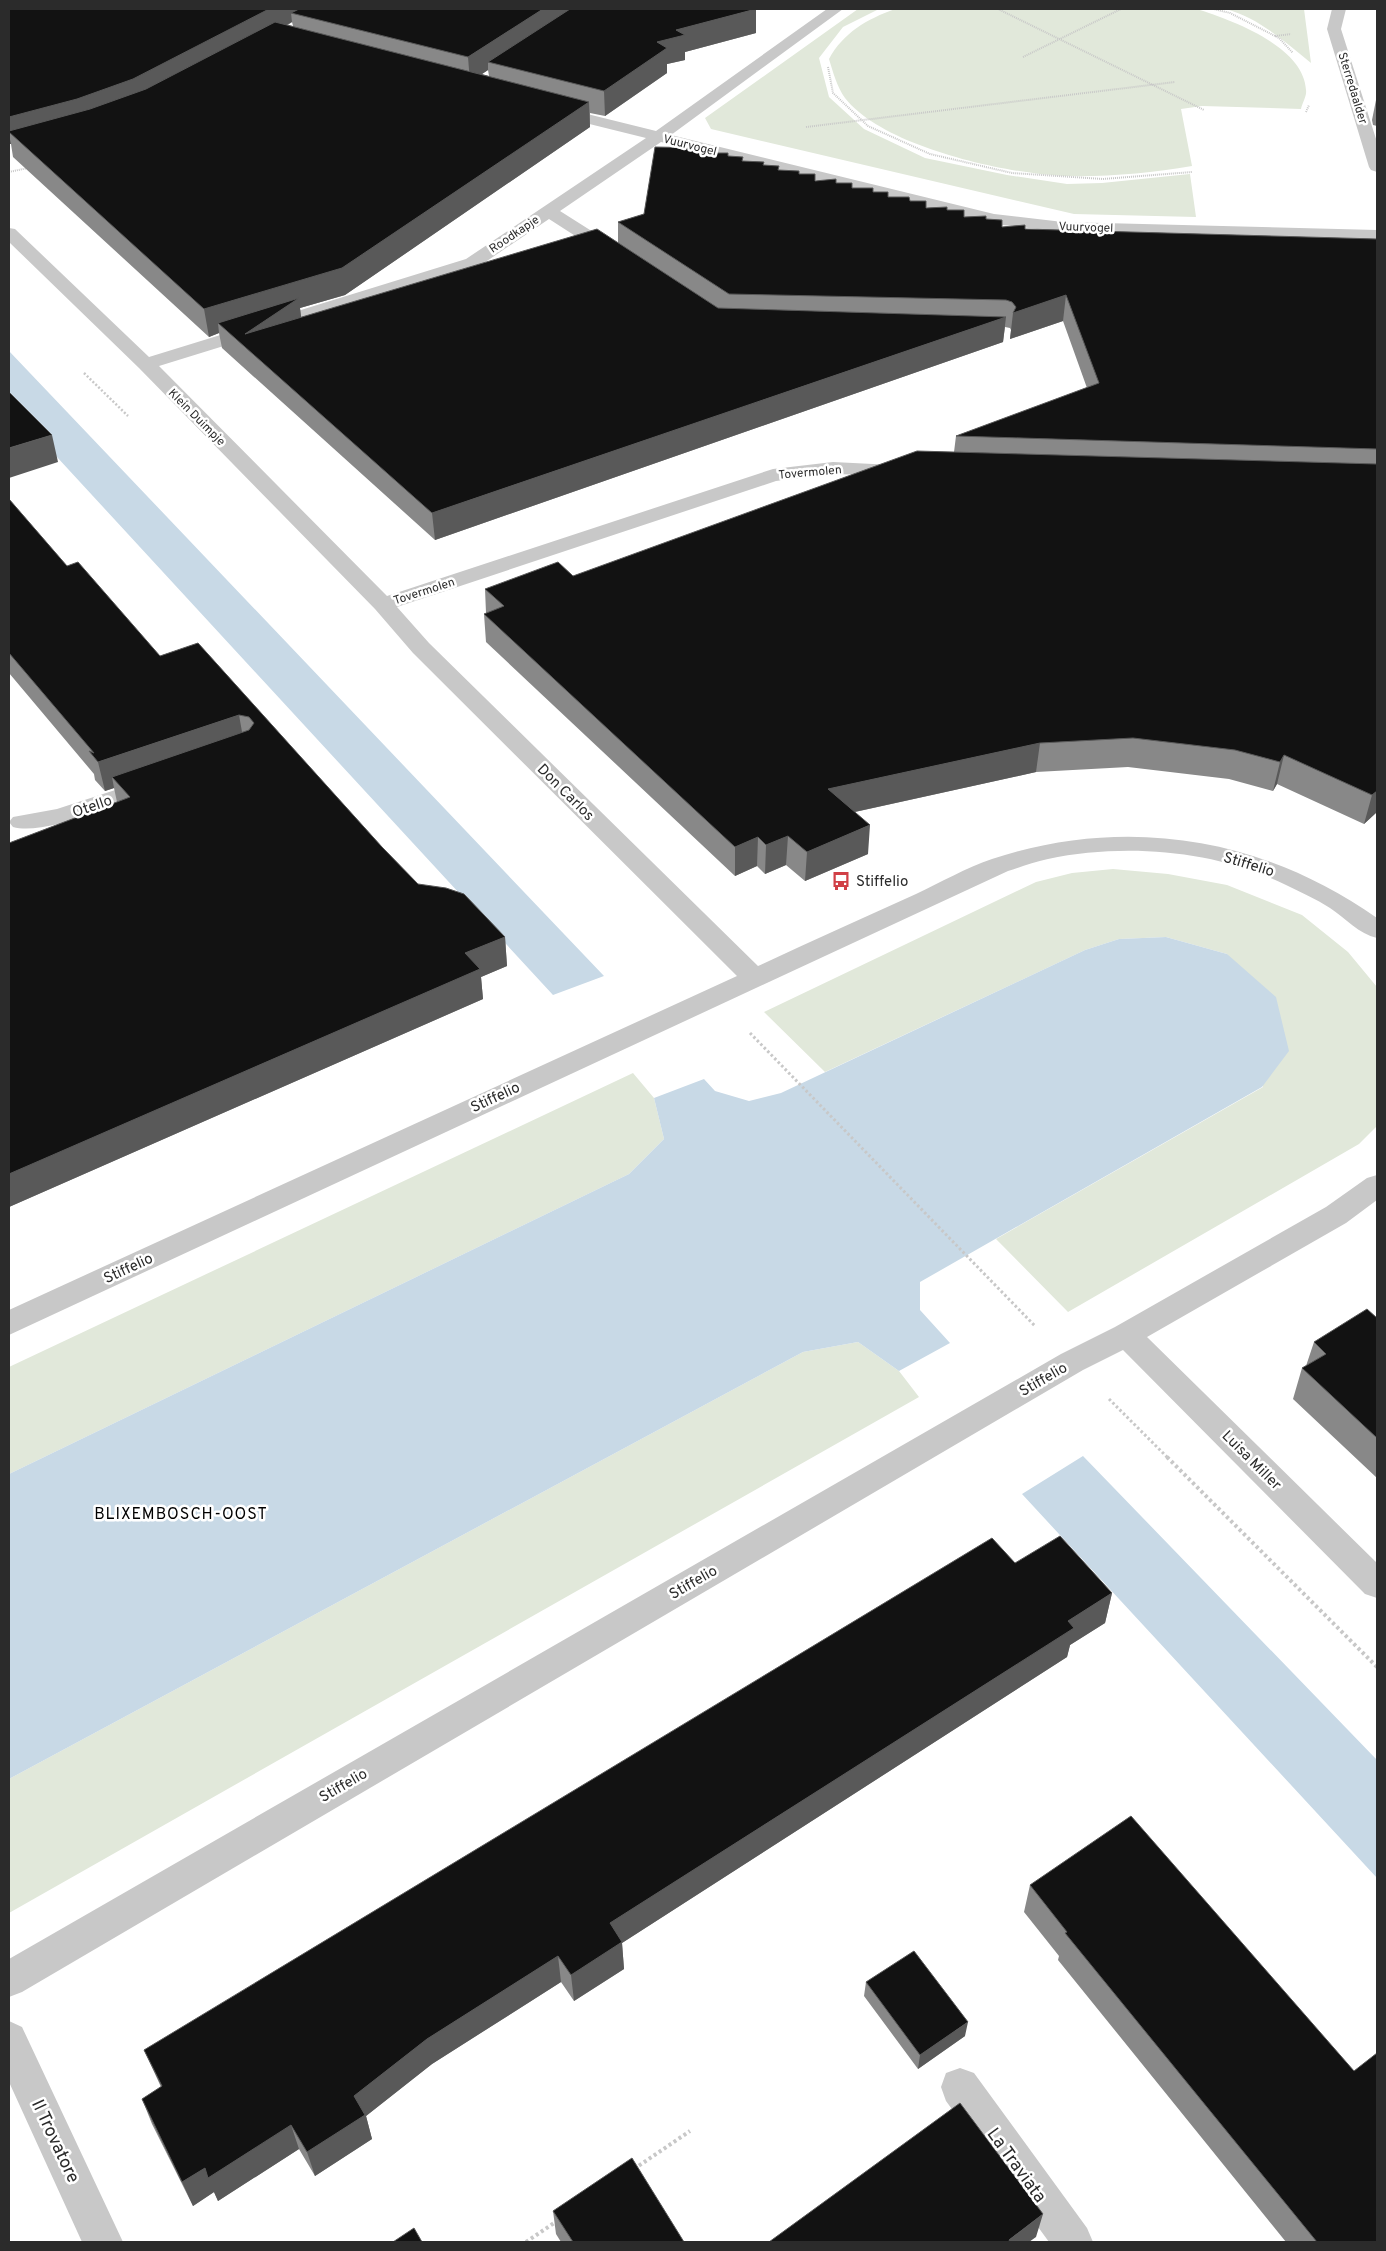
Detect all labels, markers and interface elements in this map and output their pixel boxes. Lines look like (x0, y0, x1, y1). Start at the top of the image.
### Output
street label: Sterredaalder (1334, 50, 1371, 126)
street label: Vuurvogel (661, 132, 718, 160)
street label: Roodkapje (486, 212, 543, 257)
street label: Vuurvogel (1058, 219, 1114, 237)
street label: Klein Duimpje (164, 386, 228, 450)
street label: Tovermolen (778, 462, 842, 484)
street label: Tovermolen (392, 575, 457, 609)
street label: Don Carlos (532, 761, 597, 826)
street label: Otello (70, 792, 115, 823)
street label: Stiffelio (1221, 849, 1276, 882)
bus stop icon: Stiffelio (830, 870, 852, 892)
place label: Stiffelio (856, 873, 908, 892)
street label: Stiffelio (468, 1079, 523, 1118)
street label: Stiffelio (101, 1250, 156, 1289)
street label: Stiffelio (1016, 1359, 1071, 1402)
street label: Luisa Miller (1217, 1427, 1285, 1495)
district label: BLIXEMBOSCH-OOST (94, 1505, 268, 1525)
street label: Stiffelio (666, 1562, 721, 1605)
street label: Stiffelio (316, 1765, 371, 1808)
street label: Il Trovatore (25, 2096, 84, 2187)
street label: La Traviata (981, 2124, 1051, 2208)

